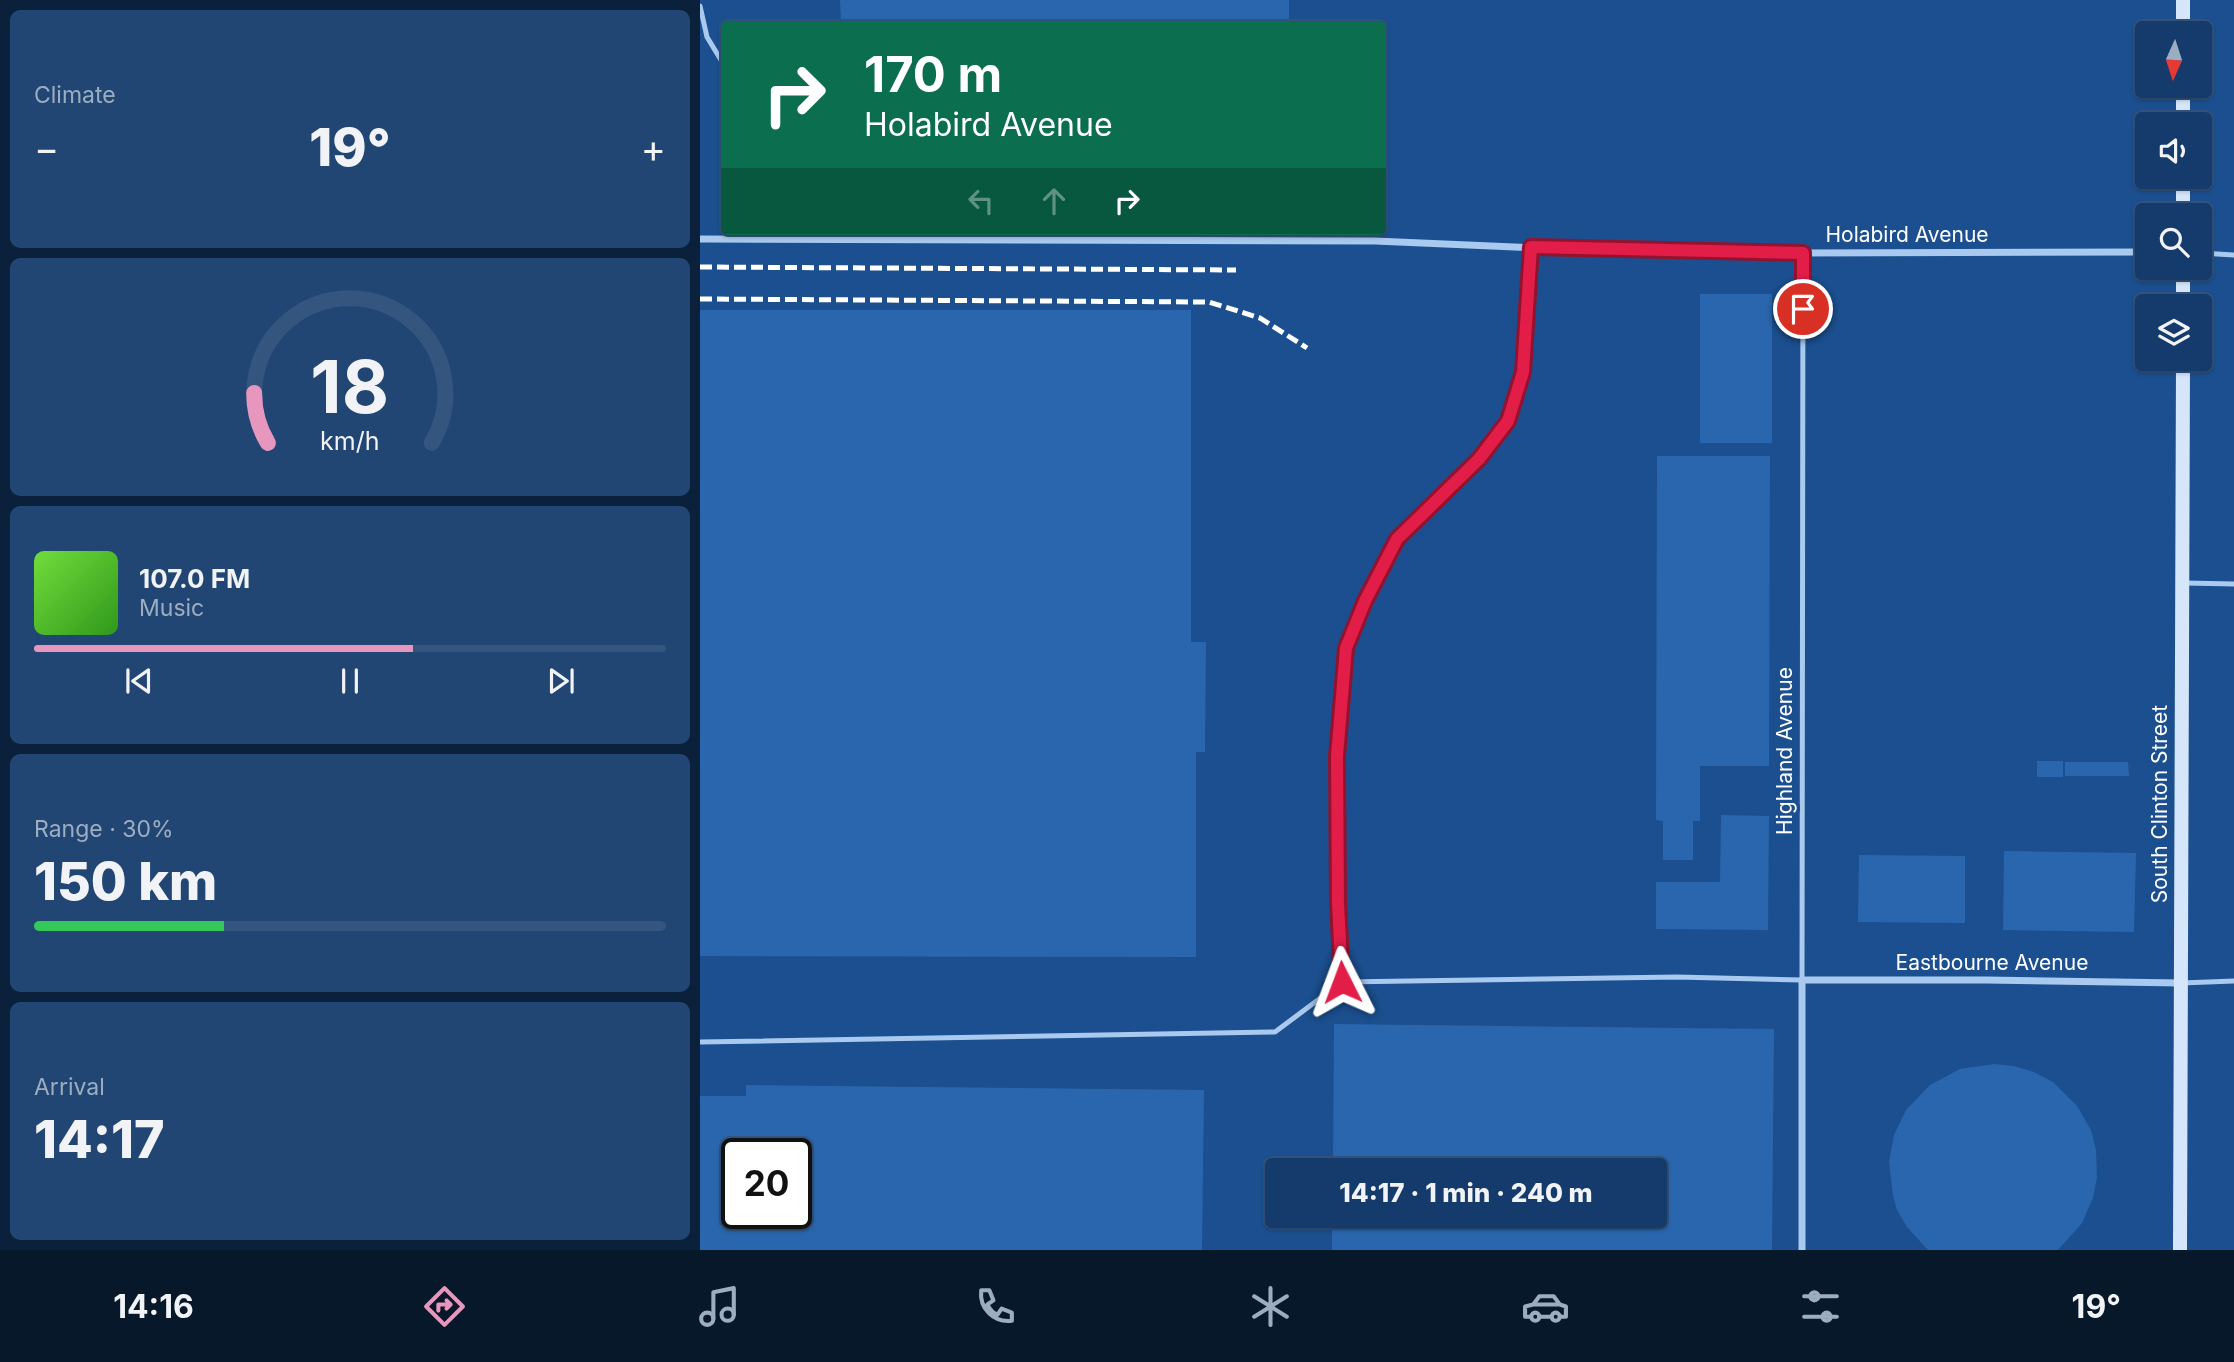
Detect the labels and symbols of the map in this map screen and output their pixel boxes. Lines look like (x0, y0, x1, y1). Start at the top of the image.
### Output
north arrow (2135, 21, 2212, 98)
street label: Holabird Avenue (1825, 222, 1989, 247)
pin (1773, 279, 1833, 339)
street label: Highland Avenue (1772, 667, 1797, 835)
street label: South Clinton Street (2147, 705, 2172, 903)
position arrow (1305, 945, 1379, 1019)
street label: Eastbourne Avenue (1896, 950, 2088, 975)
speed limit sign: 20 (721, 1138, 812, 1229)

